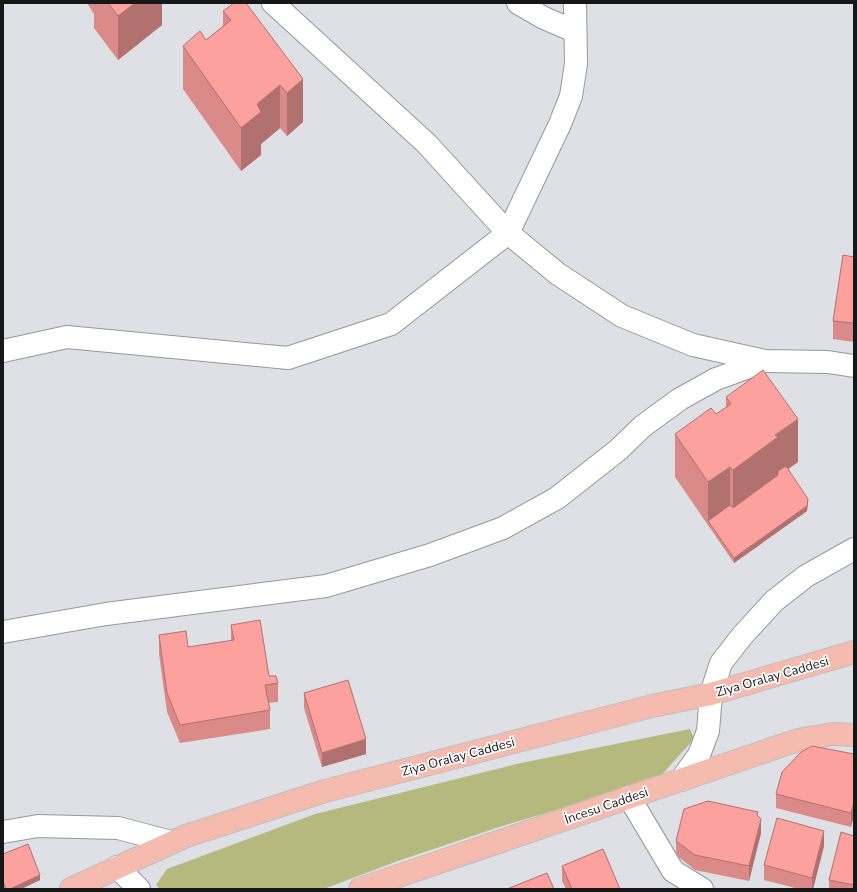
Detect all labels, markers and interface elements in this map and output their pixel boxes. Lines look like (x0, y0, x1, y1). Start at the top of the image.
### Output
street label: Ziya Oralay Caddesi (714, 652, 831, 702)
street label: Ziya Oralay Caddesi (400, 733, 517, 781)
street label: İncesu Caddesi (562, 782, 650, 829)

